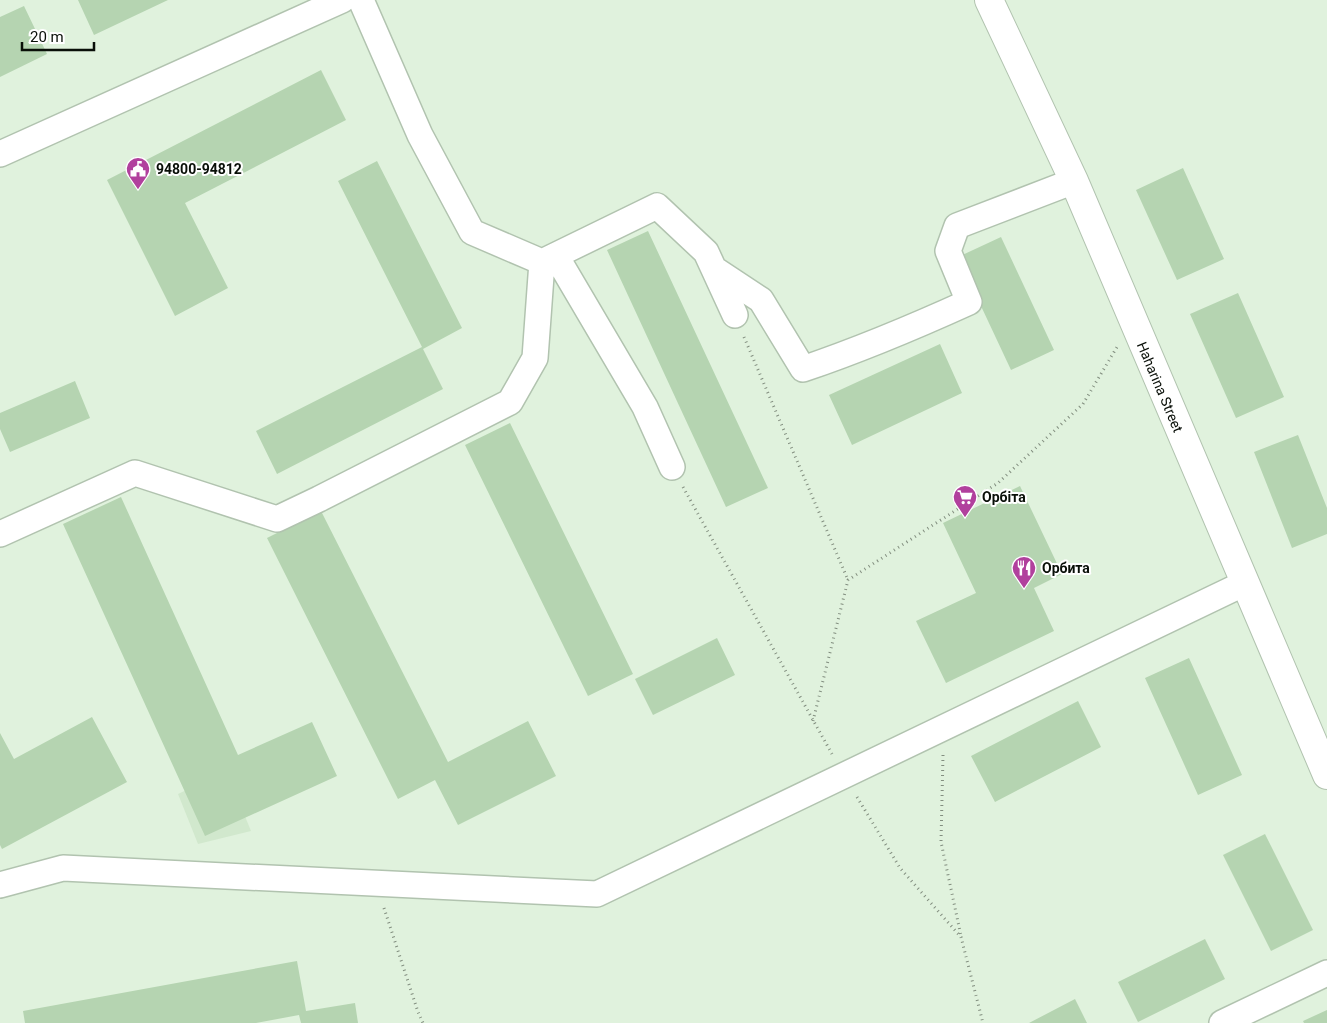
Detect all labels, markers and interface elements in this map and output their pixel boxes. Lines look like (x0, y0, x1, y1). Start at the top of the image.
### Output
scale bar (22, 20, 95, 52)
text: 20 m (30, 28, 64, 46)
public building icon: 94800-94812 (125, 156, 151, 190)
place label: 94800-94812 (156, 161, 242, 177)
street label: Haharina Street (1134, 339, 1186, 435)
supermarket icon: Орбіта (952, 484, 978, 518)
place label: Орбіта (982, 489, 1026, 505)
restaurant icon: Орбита (1011, 555, 1037, 589)
place label: Орбита (1042, 560, 1090, 576)

